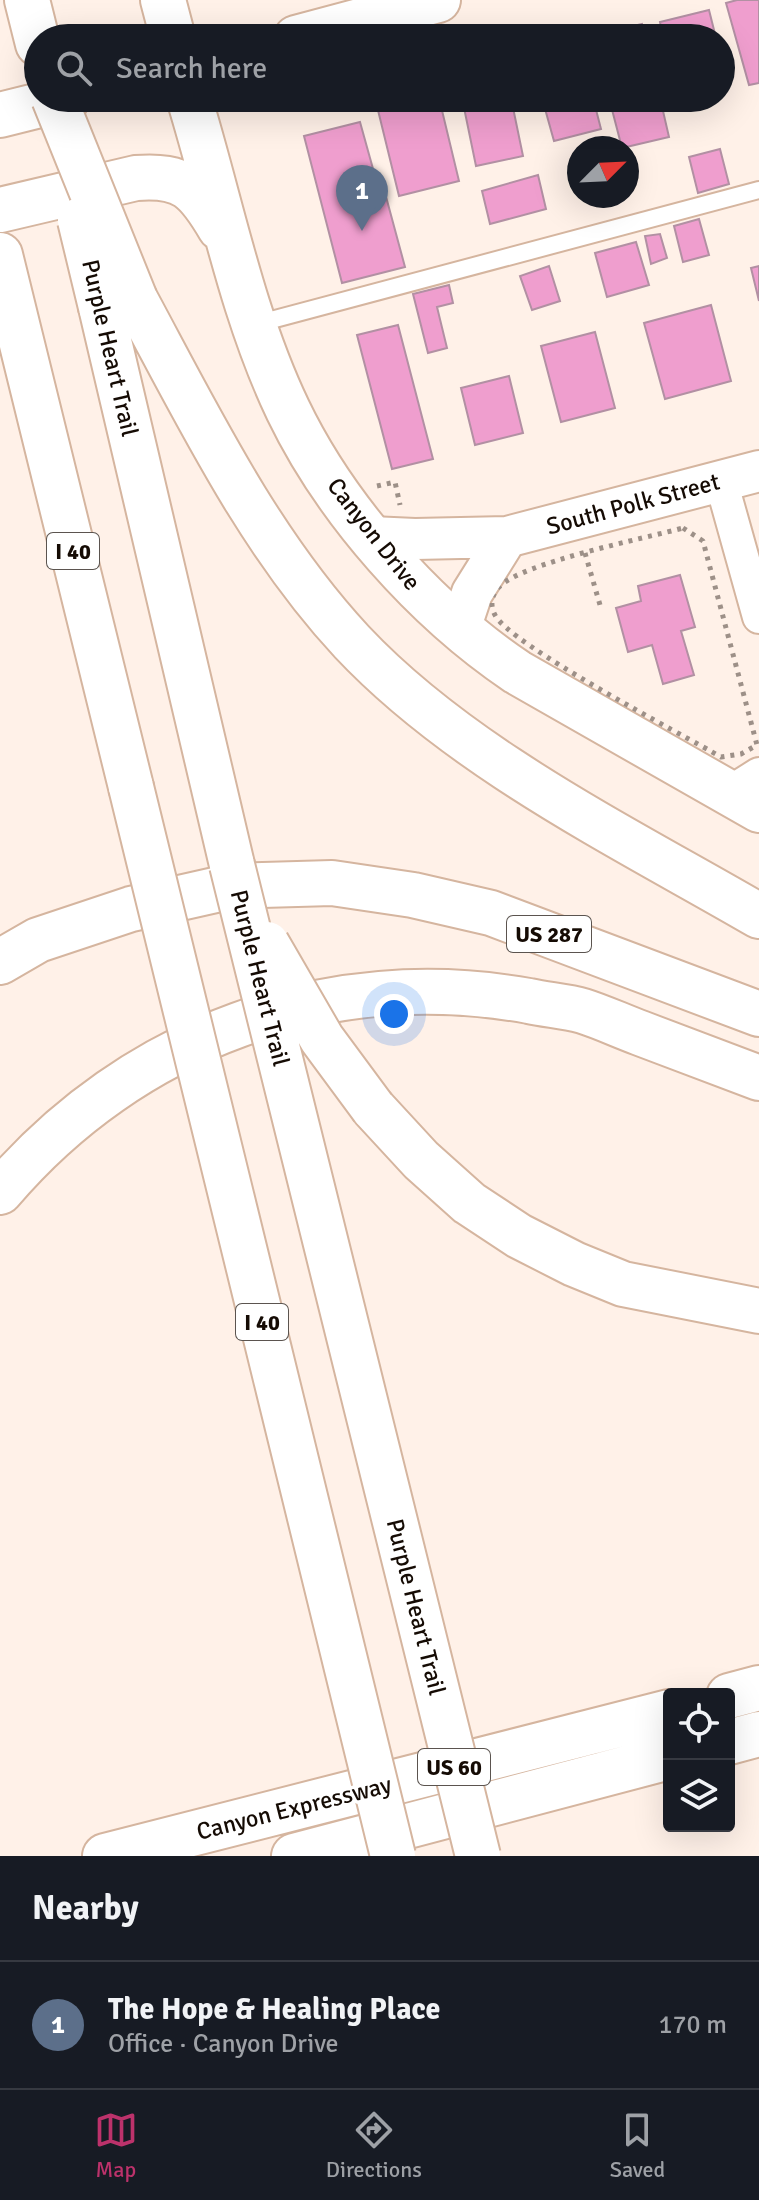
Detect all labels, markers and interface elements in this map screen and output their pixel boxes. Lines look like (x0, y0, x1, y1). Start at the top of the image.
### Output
search box (24, 24, 735, 112)
icon: search (52, 46, 96, 90)
text: Search here (116, 50, 267, 87)
north arrow (567, 136, 639, 208)
pin: 1 (336, 165, 388, 231)
street label: Purple Heart Trail (75, 257, 145, 439)
street label: South Polk Street (543, 466, 723, 542)
street label: Canyon Drive (321, 472, 427, 596)
road number: I 40 (47, 533, 99, 569)
street label: Purple Heart Trail (224, 887, 296, 1069)
road number: US 287 (507, 916, 591, 952)
your location (374, 994, 414, 1034)
road number: I 40 (236, 1304, 288, 1340)
street label: Purple Heart Trail (380, 1516, 452, 1698)
map controls (663, 1688, 735, 1832)
button: locate (663, 1688, 735, 1760)
road number: US 60 (418, 1749, 490, 1785)
button: layers (663, 1760, 735, 1832)
street label: Canyon Expressway (193, 1769, 395, 1847)
text: Nearby (32, 1887, 139, 1929)
text: The Hope & Healing Place (108, 1991, 440, 2028)
text: 1 (51, 2009, 65, 2041)
text: 170 m (658, 2009, 727, 2041)
text: Office · Canyon Drive (108, 2028, 339, 2060)
tab: Map (94, 2108, 138, 2183)
tab: Directions (326, 2108, 422, 2183)
tab: Saved (610, 2108, 665, 2183)

